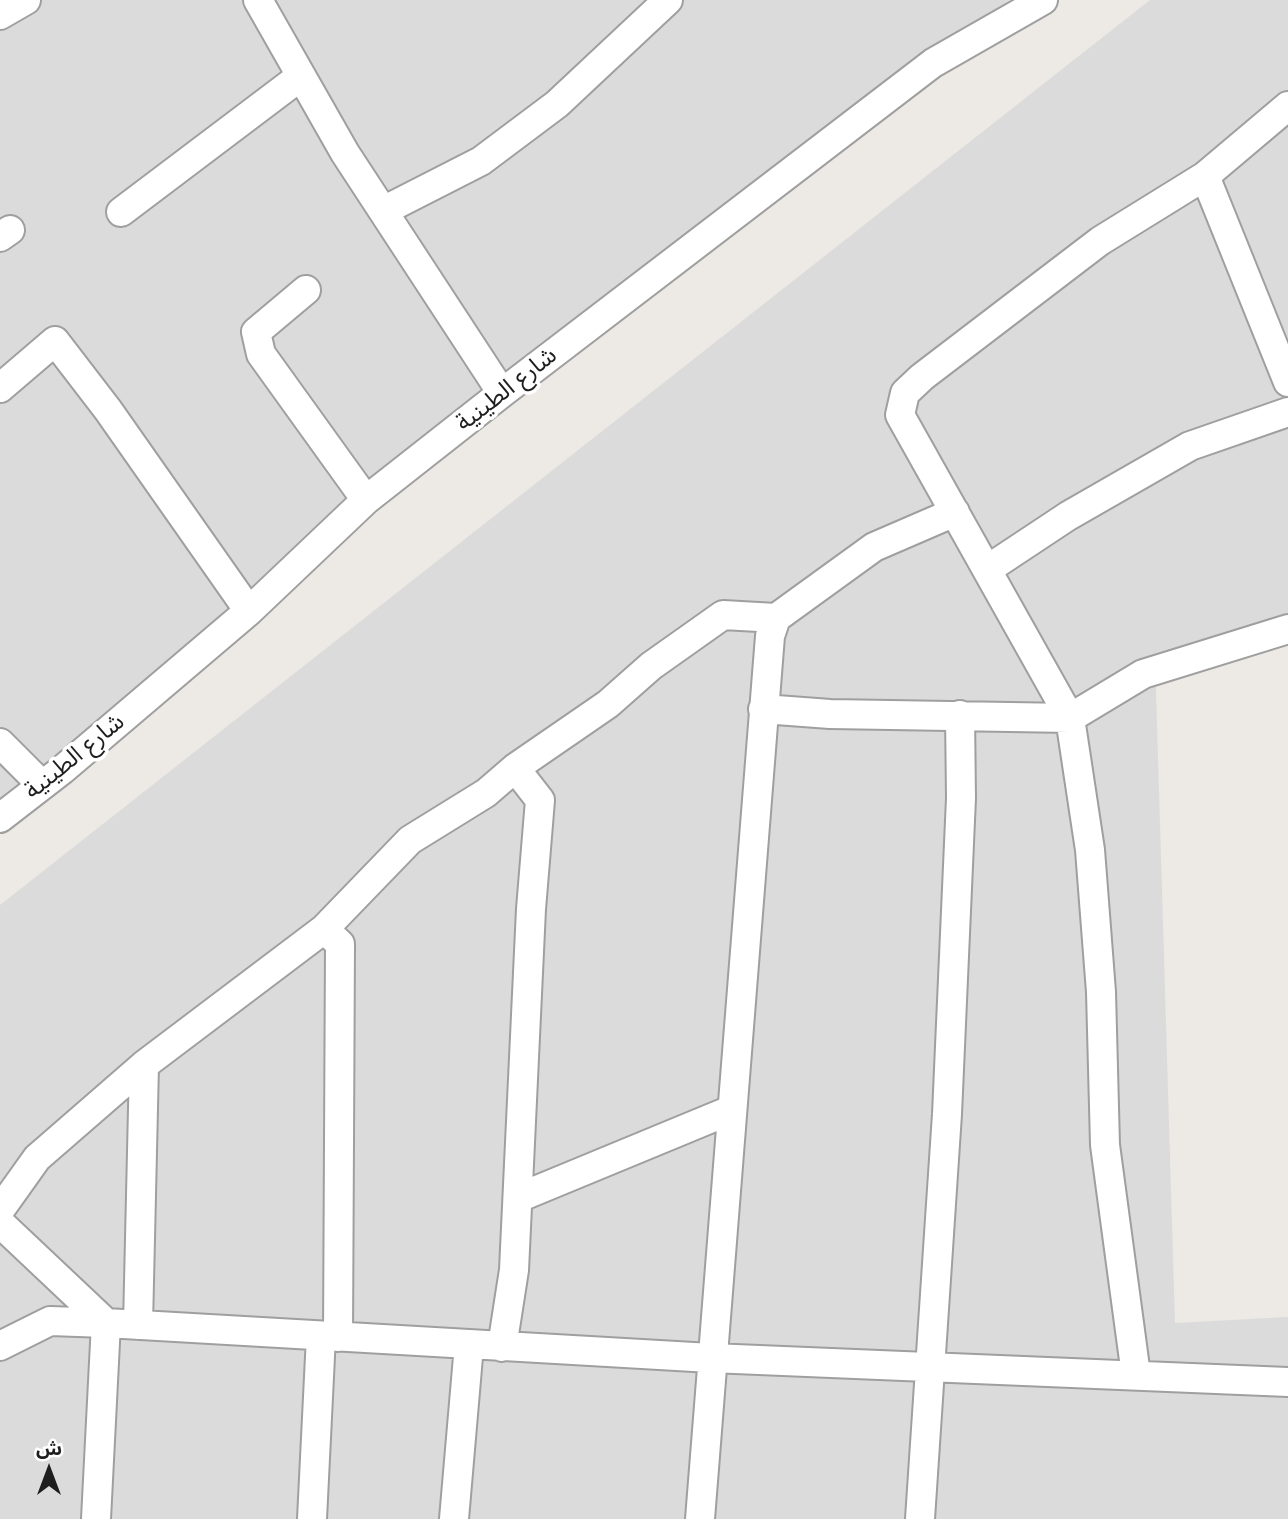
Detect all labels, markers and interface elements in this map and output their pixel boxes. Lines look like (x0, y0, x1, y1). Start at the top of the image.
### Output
street label: شارع الطينية (451, 342, 563, 438)
street label: شارع الطينية (19, 708, 131, 806)
north arrow (14, 1435, 84, 1505)
text: ش (36, 1436, 62, 1461)

